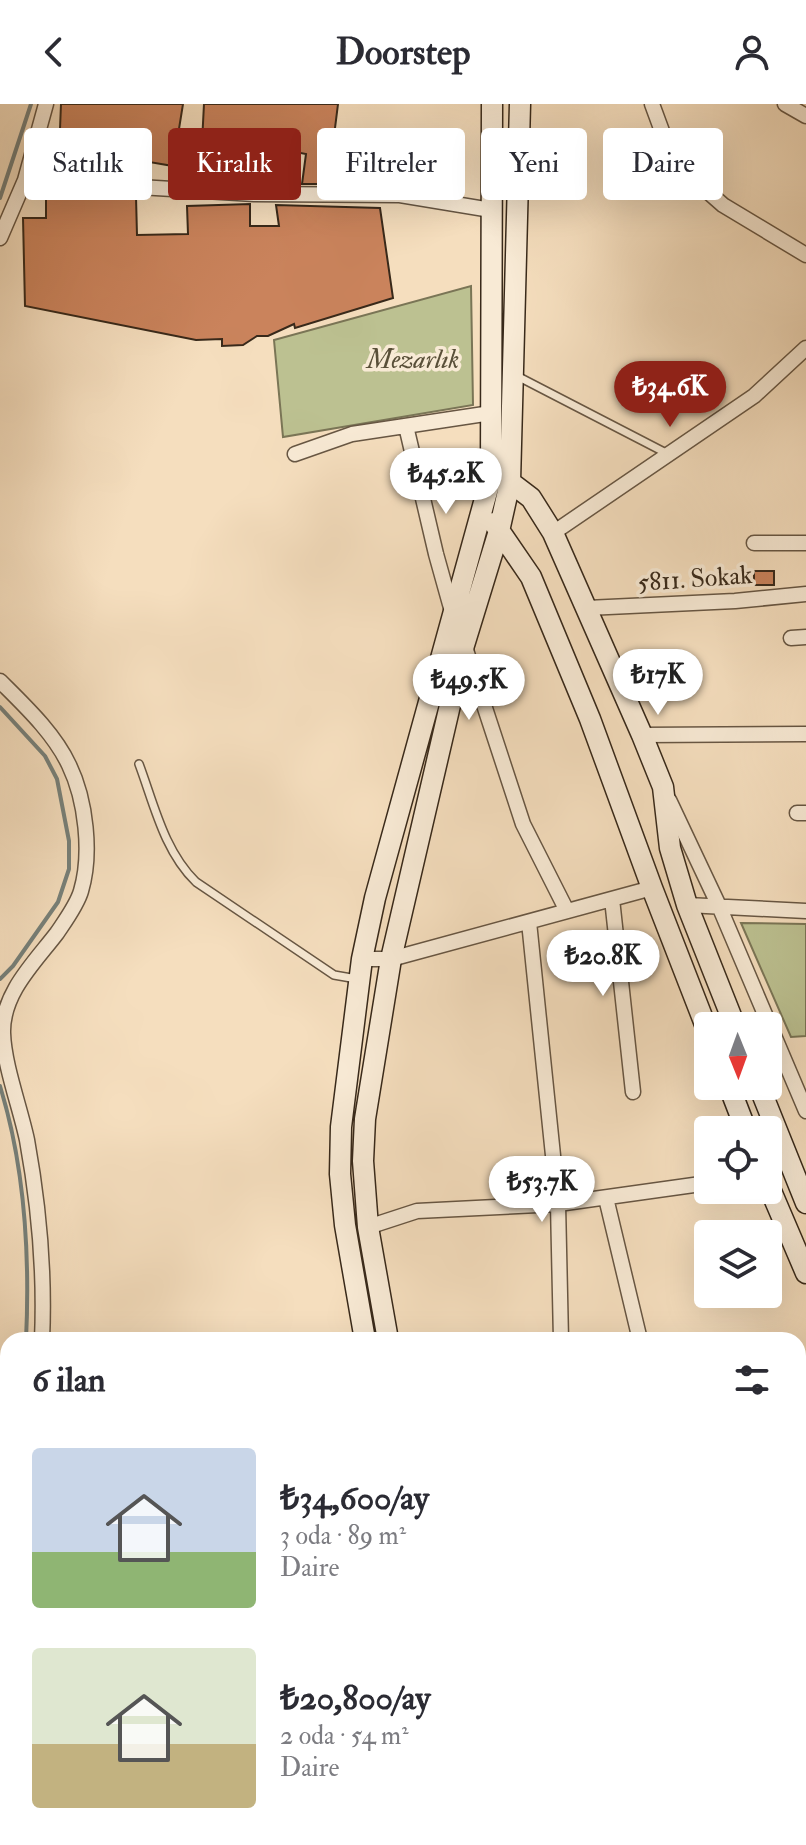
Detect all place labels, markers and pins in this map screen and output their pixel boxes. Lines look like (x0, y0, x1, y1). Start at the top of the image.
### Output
pin: ₺34.6K (605, 361, 735, 429)
pin: ₺45.2K (381, 448, 511, 516)
pin: ₺17K (611, 649, 705, 717)
pin: ₺49.5K (404, 654, 534, 722)
pin: ₺20.8K (538, 930, 668, 998)
pin: ₺53.7K (477, 1156, 607, 1224)

